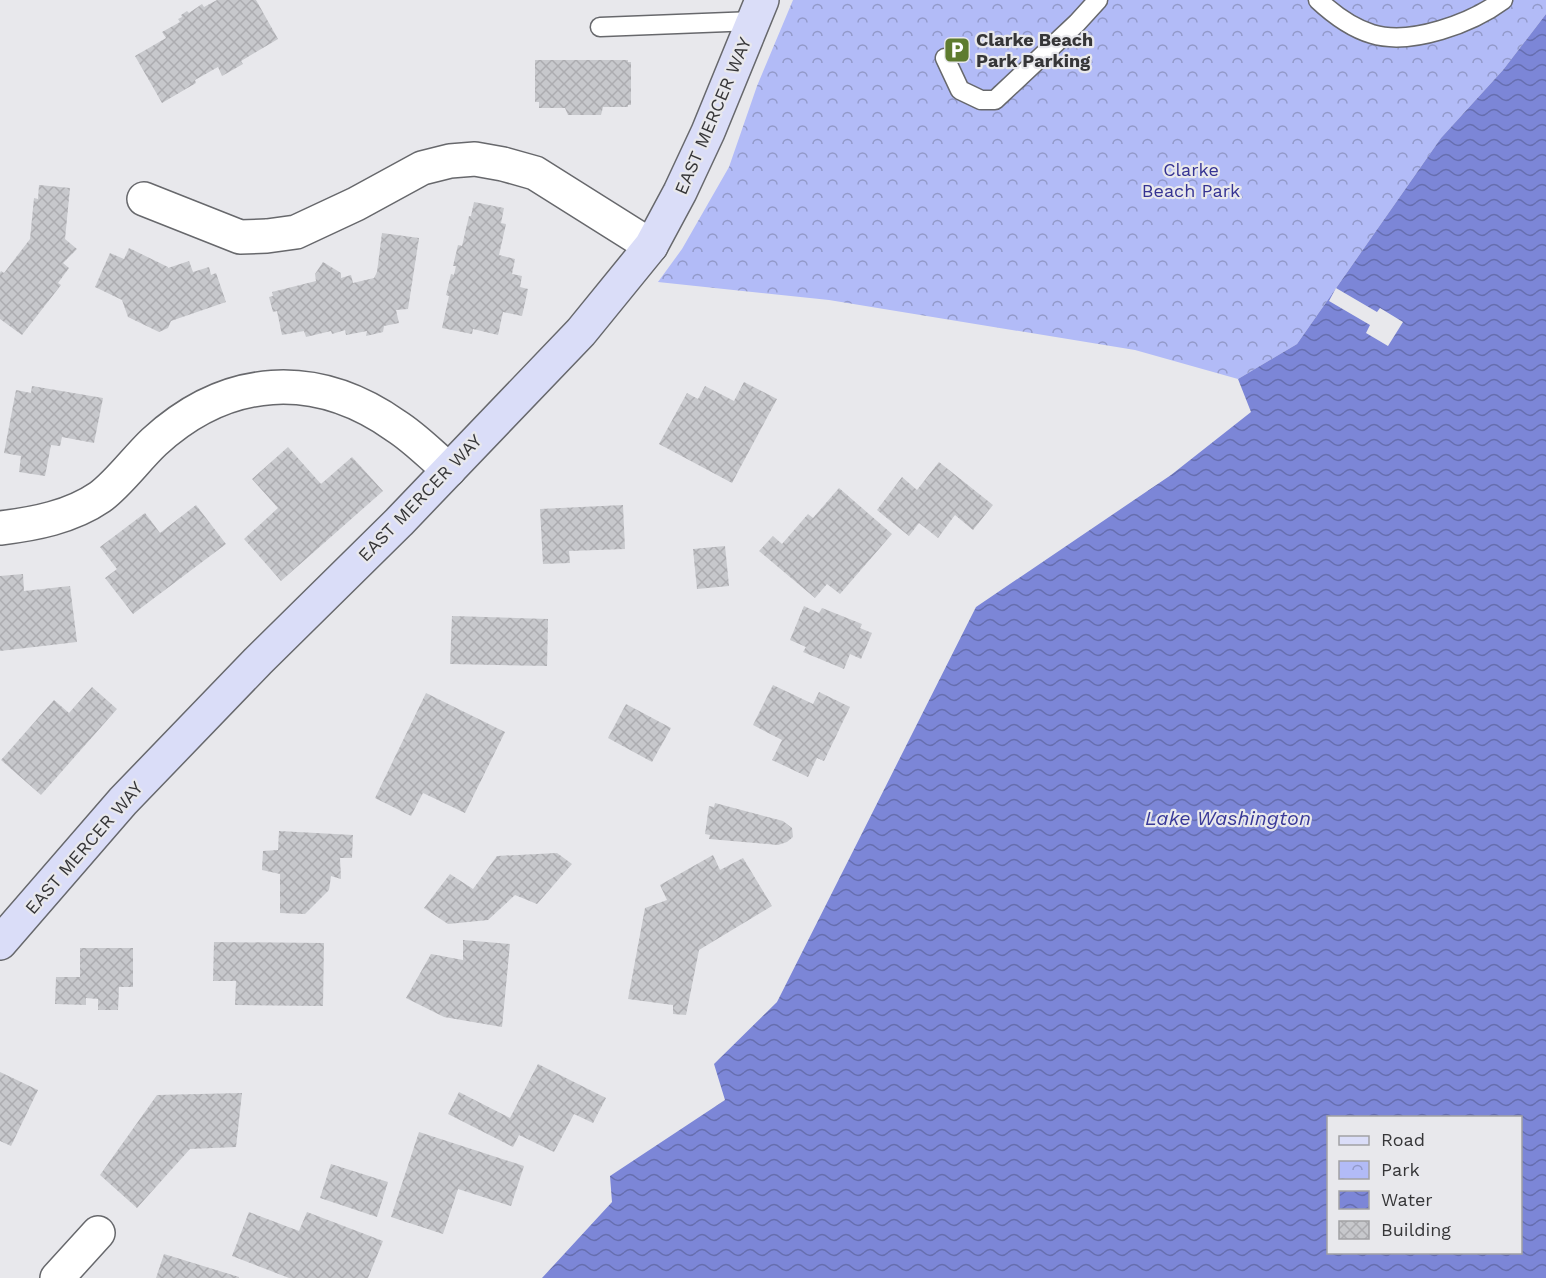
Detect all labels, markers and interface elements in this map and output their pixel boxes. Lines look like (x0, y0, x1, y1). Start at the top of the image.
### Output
place label: Clarke Beach Park Parking (976, 29, 1093, 71)
street label: EAST MERCER WAY (670, 33, 755, 197)
parking icon: Clarke Beach Park Parking (942, 35, 972, 65)
park label: Clarke Beach Park (1142, 159, 1240, 201)
street label: EAST MERCER WAY (354, 429, 486, 566)
street label: EAST MERCER WAY (20, 777, 147, 918)
water label: Lake Washington (1145, 806, 1311, 830)
legend (1327, 1116, 1522, 1254)
text: Road (1381, 1129, 1425, 1150)
text: Park (1381, 1159, 1420, 1180)
text: Water (1381, 1189, 1433, 1210)
text: Building (1381, 1219, 1451, 1240)

